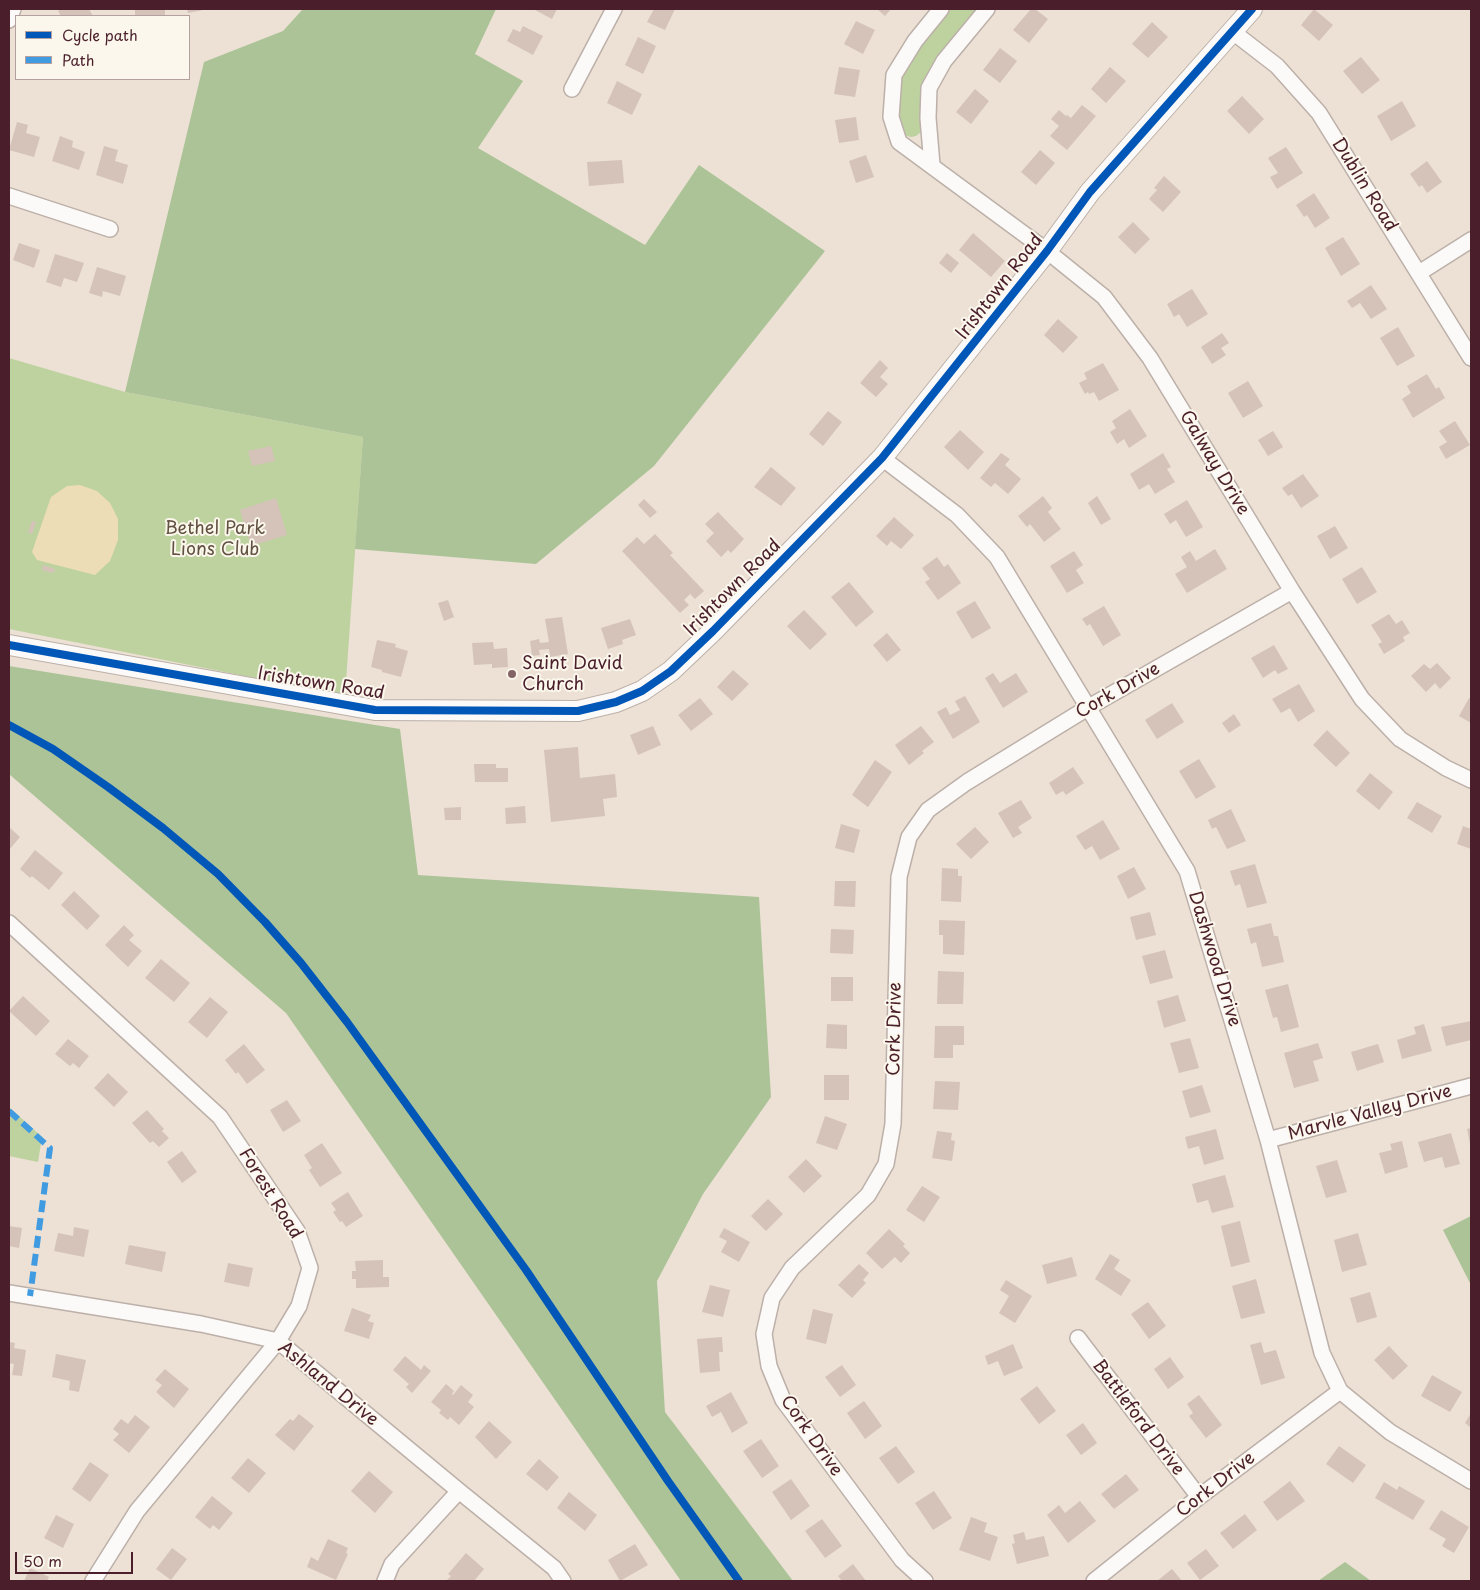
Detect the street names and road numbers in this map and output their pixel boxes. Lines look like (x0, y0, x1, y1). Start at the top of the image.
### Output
street label: Dublin Road (1327, 134, 1401, 236)
street label: Irishtown Road (952, 230, 1048, 344)
street label: Galway Drive (1174, 407, 1254, 519)
street label: Irishtown Road (680, 535, 786, 641)
street label: Cork Drive (1072, 658, 1164, 724)
street label: Irishtown Road (256, 663, 386, 705)
street label: Dashwood Drive (1183, 889, 1245, 1029)
street label: Cork Drive (883, 982, 907, 1076)
street label: Marvle Valley Drive (1286, 1081, 1454, 1145)
street label: Forest Road (234, 1145, 306, 1243)
street label: Ashland Drive (274, 1337, 382, 1431)
street label: Battleford Drive (1087, 1356, 1189, 1480)
street label: Cork Drive (775, 1391, 847, 1481)
street label: Cork Drive (1172, 1448, 1260, 1522)

